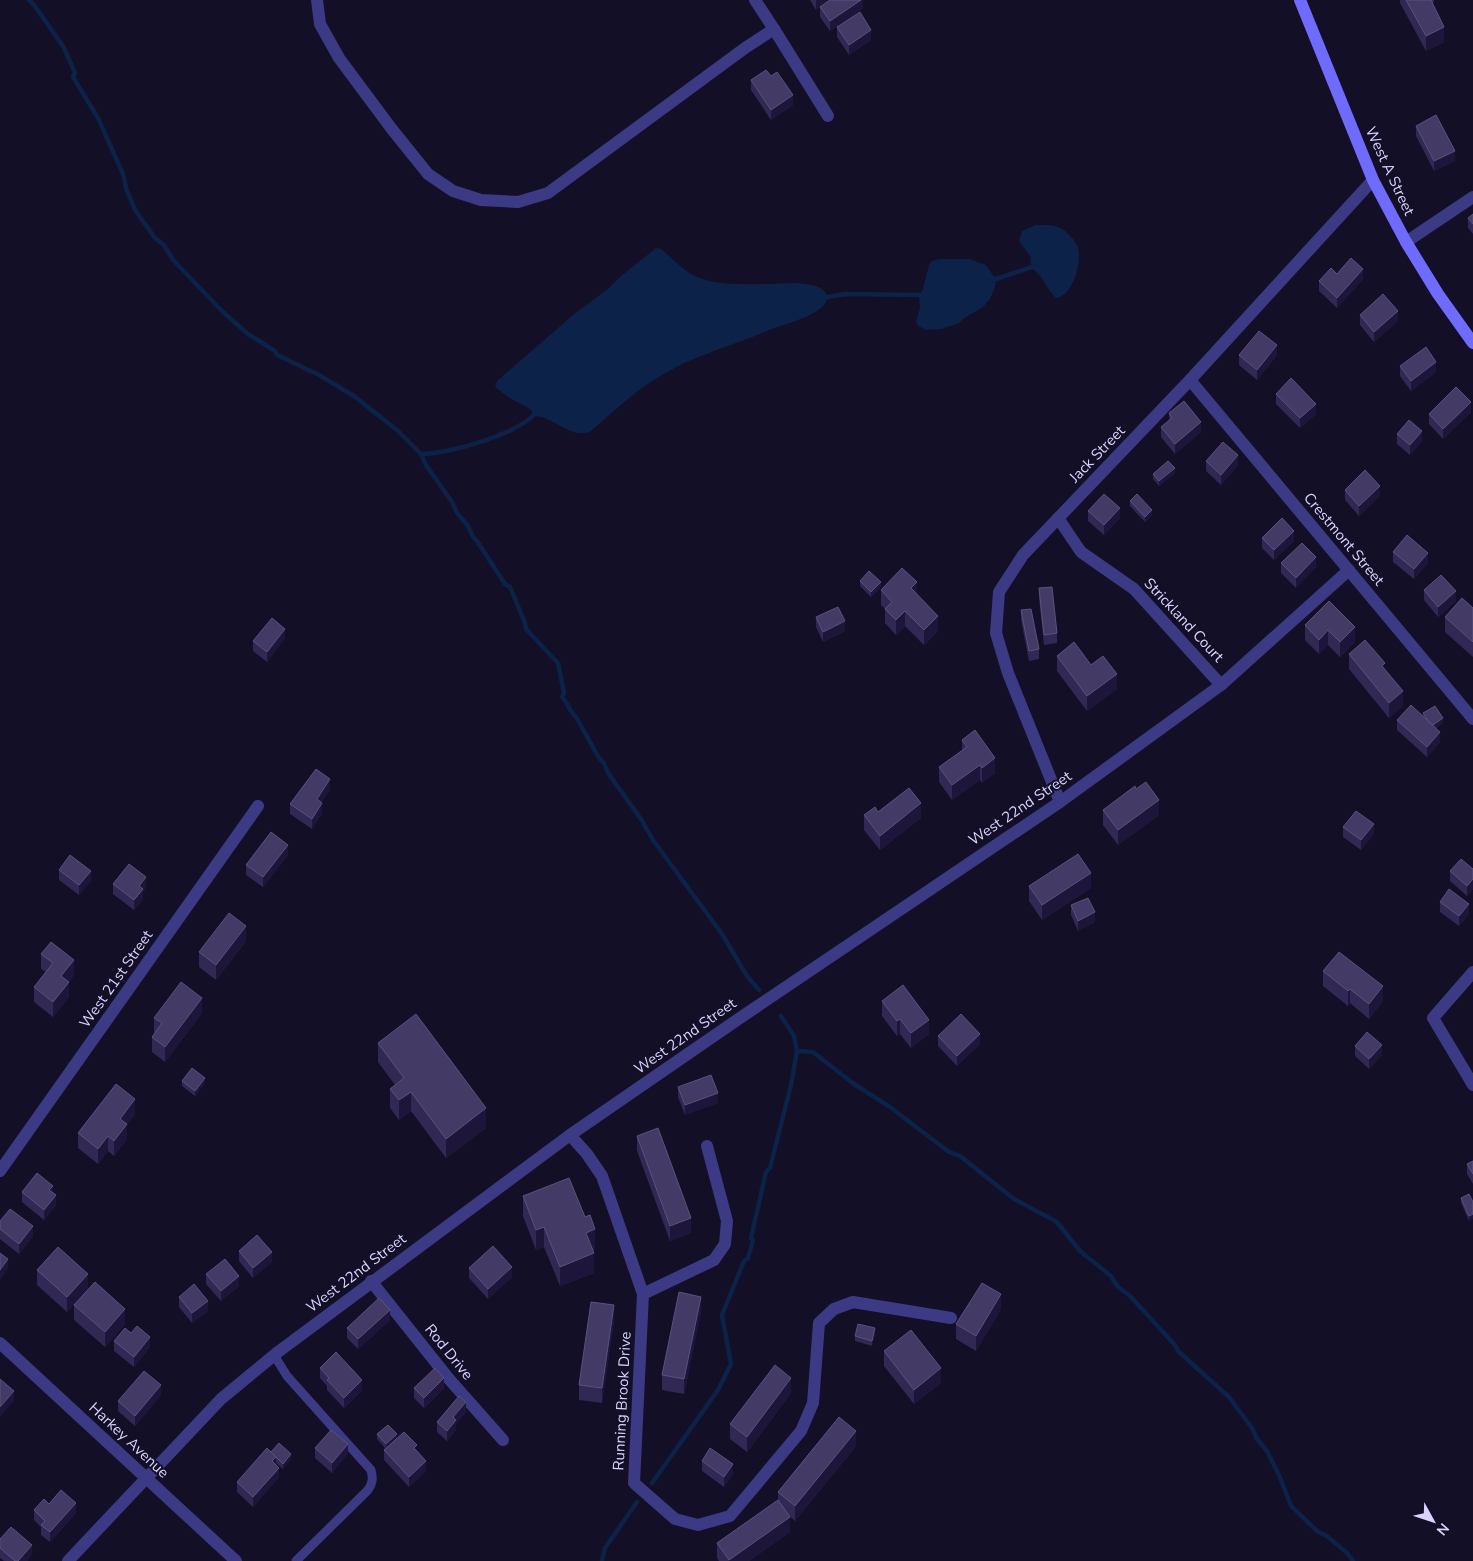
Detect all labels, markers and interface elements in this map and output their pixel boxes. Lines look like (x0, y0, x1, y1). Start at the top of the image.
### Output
street label: West A Street (1361, 123, 1420, 219)
street label: Jack Street (1064, 421, 1130, 488)
street label: Crestmont Street (1299, 488, 1389, 590)
street label: Strickland Court (1140, 573, 1229, 667)
street label: West 22nd Street (965, 766, 1076, 850)
street label: West 21st Street (75, 926, 158, 1032)
street label: West 22nd Street (630, 993, 740, 1079)
street label: West 22nd Street (302, 1228, 410, 1317)
street label: Rod Drive (420, 1320, 478, 1384)
street label: Running Brook Drive (608, 1331, 636, 1471)
street label: Harkey Avenue (85, 1398, 173, 1482)
north arrow (1408, 1496, 1458, 1546)
text: N (1432, 1519, 1453, 1539)

